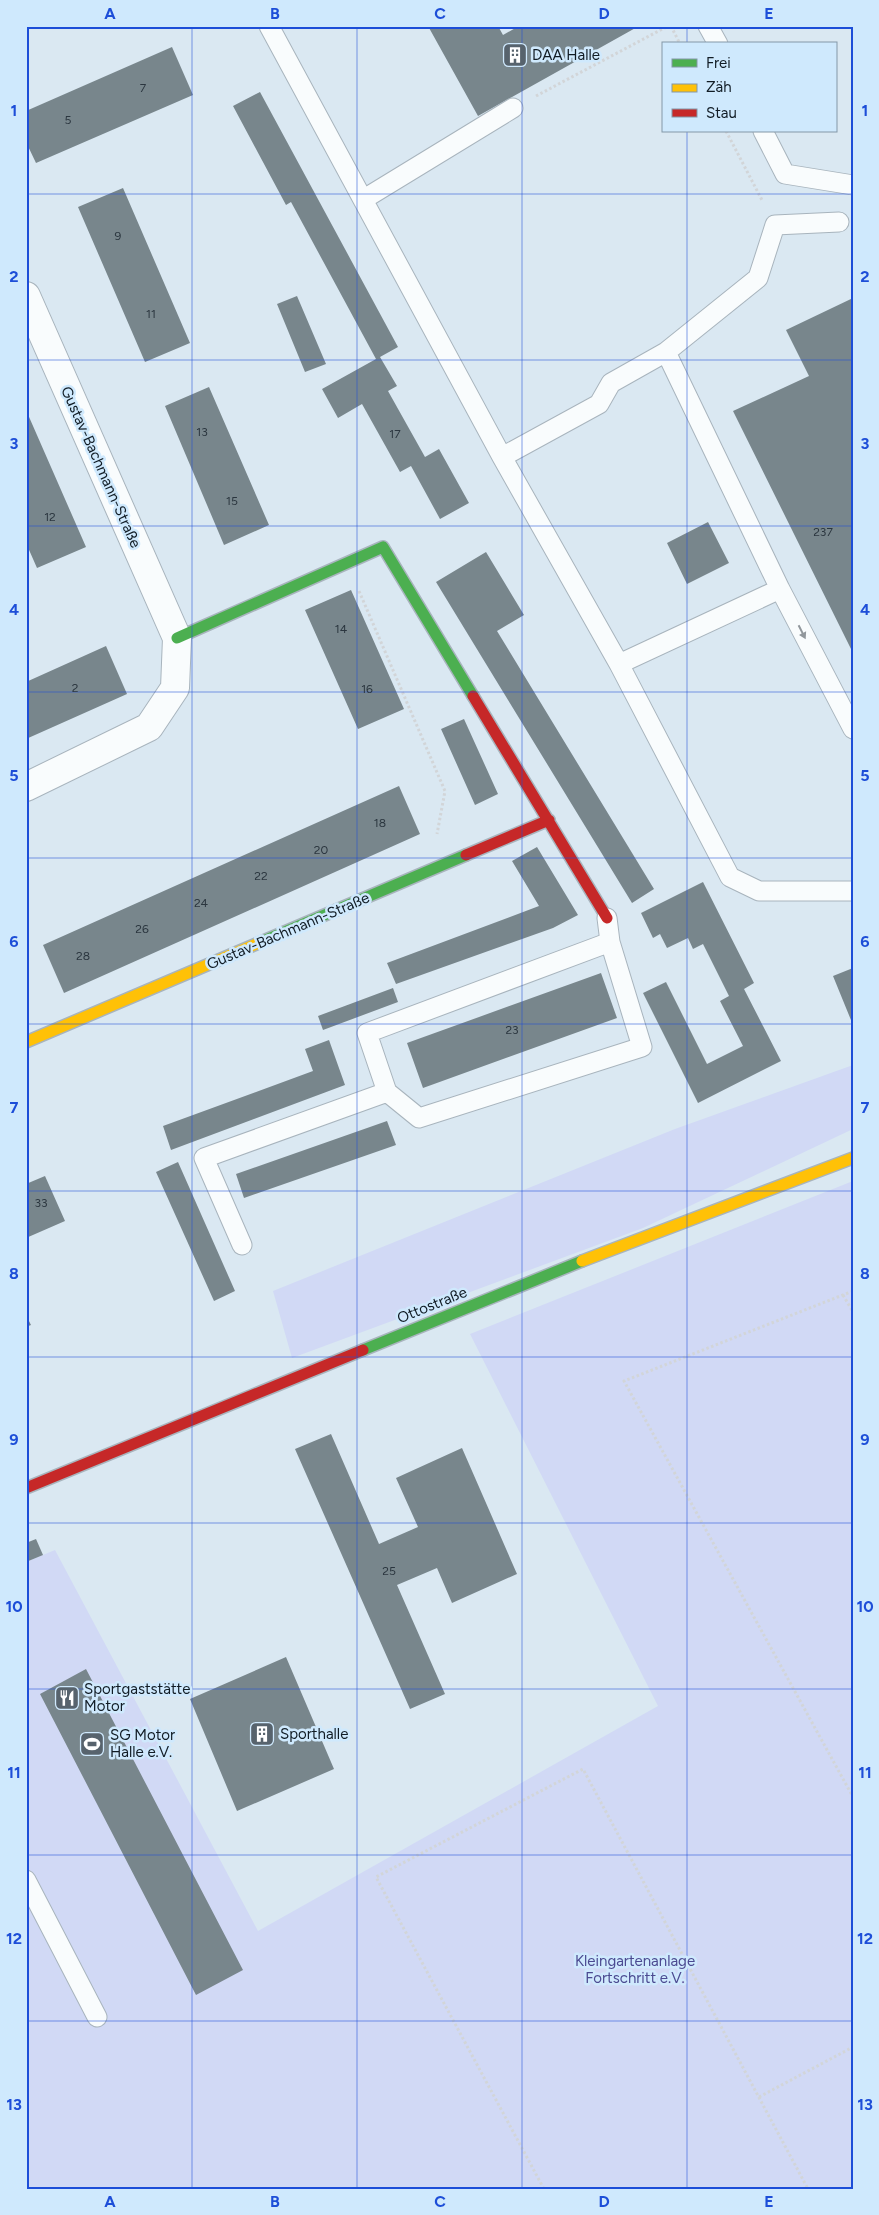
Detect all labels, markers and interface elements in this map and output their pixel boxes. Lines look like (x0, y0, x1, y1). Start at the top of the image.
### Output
text: A (104, 4, 116, 23)
text: B (270, 4, 280, 23)
text: C (434, 4, 446, 23)
text: D (598, 4, 610, 23)
text: E (764, 4, 774, 23)
building icon: DAA Halle (502, 42, 528, 68)
legend (662, 42, 836, 132)
place label: DAA Halle (532, 46, 600, 64)
text: Frei (706, 54, 731, 72)
text: Zäh (706, 78, 732, 96)
house number: 7 (140, 81, 147, 95)
text: 1 (11, 101, 17, 120)
text: 1 (862, 101, 868, 120)
text: Stau (706, 104, 737, 122)
house number: 5 (65, 113, 72, 127)
house number: 9 (115, 229, 122, 243)
text: 2 (9, 267, 19, 286)
text: 2 (860, 267, 870, 286)
house number: 11 (146, 307, 156, 321)
street label: Gustav-Bachmann-Straße (57, 383, 145, 551)
house number: 13 (196, 425, 208, 439)
house number: 17 (389, 427, 401, 441)
text: 3 (10, 434, 19, 453)
text: 3 (861, 434, 870, 453)
house number: 15 (226, 494, 238, 508)
house number: 12 (44, 510, 56, 524)
house number: 237 (813, 525, 833, 539)
text: 4 (9, 600, 19, 619)
text: 4 (860, 600, 870, 619)
house number: 14 (335, 622, 348, 636)
one-way arrow (798, 626, 807, 639)
house number: 2 (72, 681, 78, 695)
house number: 16 (361, 682, 373, 696)
text: 5 (9, 766, 19, 785)
text: 5 (860, 766, 870, 785)
house number: 18 (374, 816, 386, 830)
house number: 20 (314, 843, 329, 857)
house number: 22 (254, 869, 268, 883)
street label: Gustav-Bachmann-Straße (204, 889, 372, 973)
house number: 24 (194, 896, 209, 910)
house number: 26 (135, 922, 149, 936)
text: 6 (9, 932, 19, 951)
text: 6 (860, 932, 870, 951)
house number: 28 (76, 949, 90, 963)
house number: 23 (505, 1023, 519, 1037)
text: 7 (10, 1098, 19, 1117)
text: 7 (861, 1098, 870, 1117)
house number: 33 (34, 1196, 48, 1210)
text: 8 (9, 1264, 19, 1283)
text: 8 (860, 1264, 870, 1283)
street label: Ottostraße (394, 1283, 470, 1327)
text: 9 (9, 1430, 19, 1449)
text: 9 (860, 1430, 870, 1449)
house number: 25 (382, 1564, 396, 1578)
text: 10 (5, 1597, 23, 1616)
text: 10 (856, 1597, 874, 1616)
place label: Sportgaststätte Motor (84, 1680, 190, 1715)
restaurant icon: Sportgaststätte Motor (54, 1685, 80, 1711)
building icon: Sporthalle (249, 1721, 275, 1747)
place label: Sporthalle (280, 1725, 348, 1743)
place label: SG Motor Halle e.V. (110, 1726, 175, 1761)
sports icon: SG Motor Halle e.V. (79, 1731, 105, 1757)
text: 11 (7, 1763, 21, 1782)
text: 11 (858, 1763, 872, 1782)
text: 12 (6, 1929, 22, 1948)
text: 12 (857, 1929, 873, 1948)
park label: Kleingartenanlage Fortschritt e.V. (575, 1952, 695, 1987)
text: 13 (6, 2095, 22, 2114)
text: 13 (857, 2095, 873, 2114)
text: A (104, 2192, 116, 2211)
text: B (270, 2192, 280, 2211)
text: C (434, 2192, 446, 2211)
text: D (598, 2192, 610, 2211)
text: E (764, 2192, 774, 2211)

